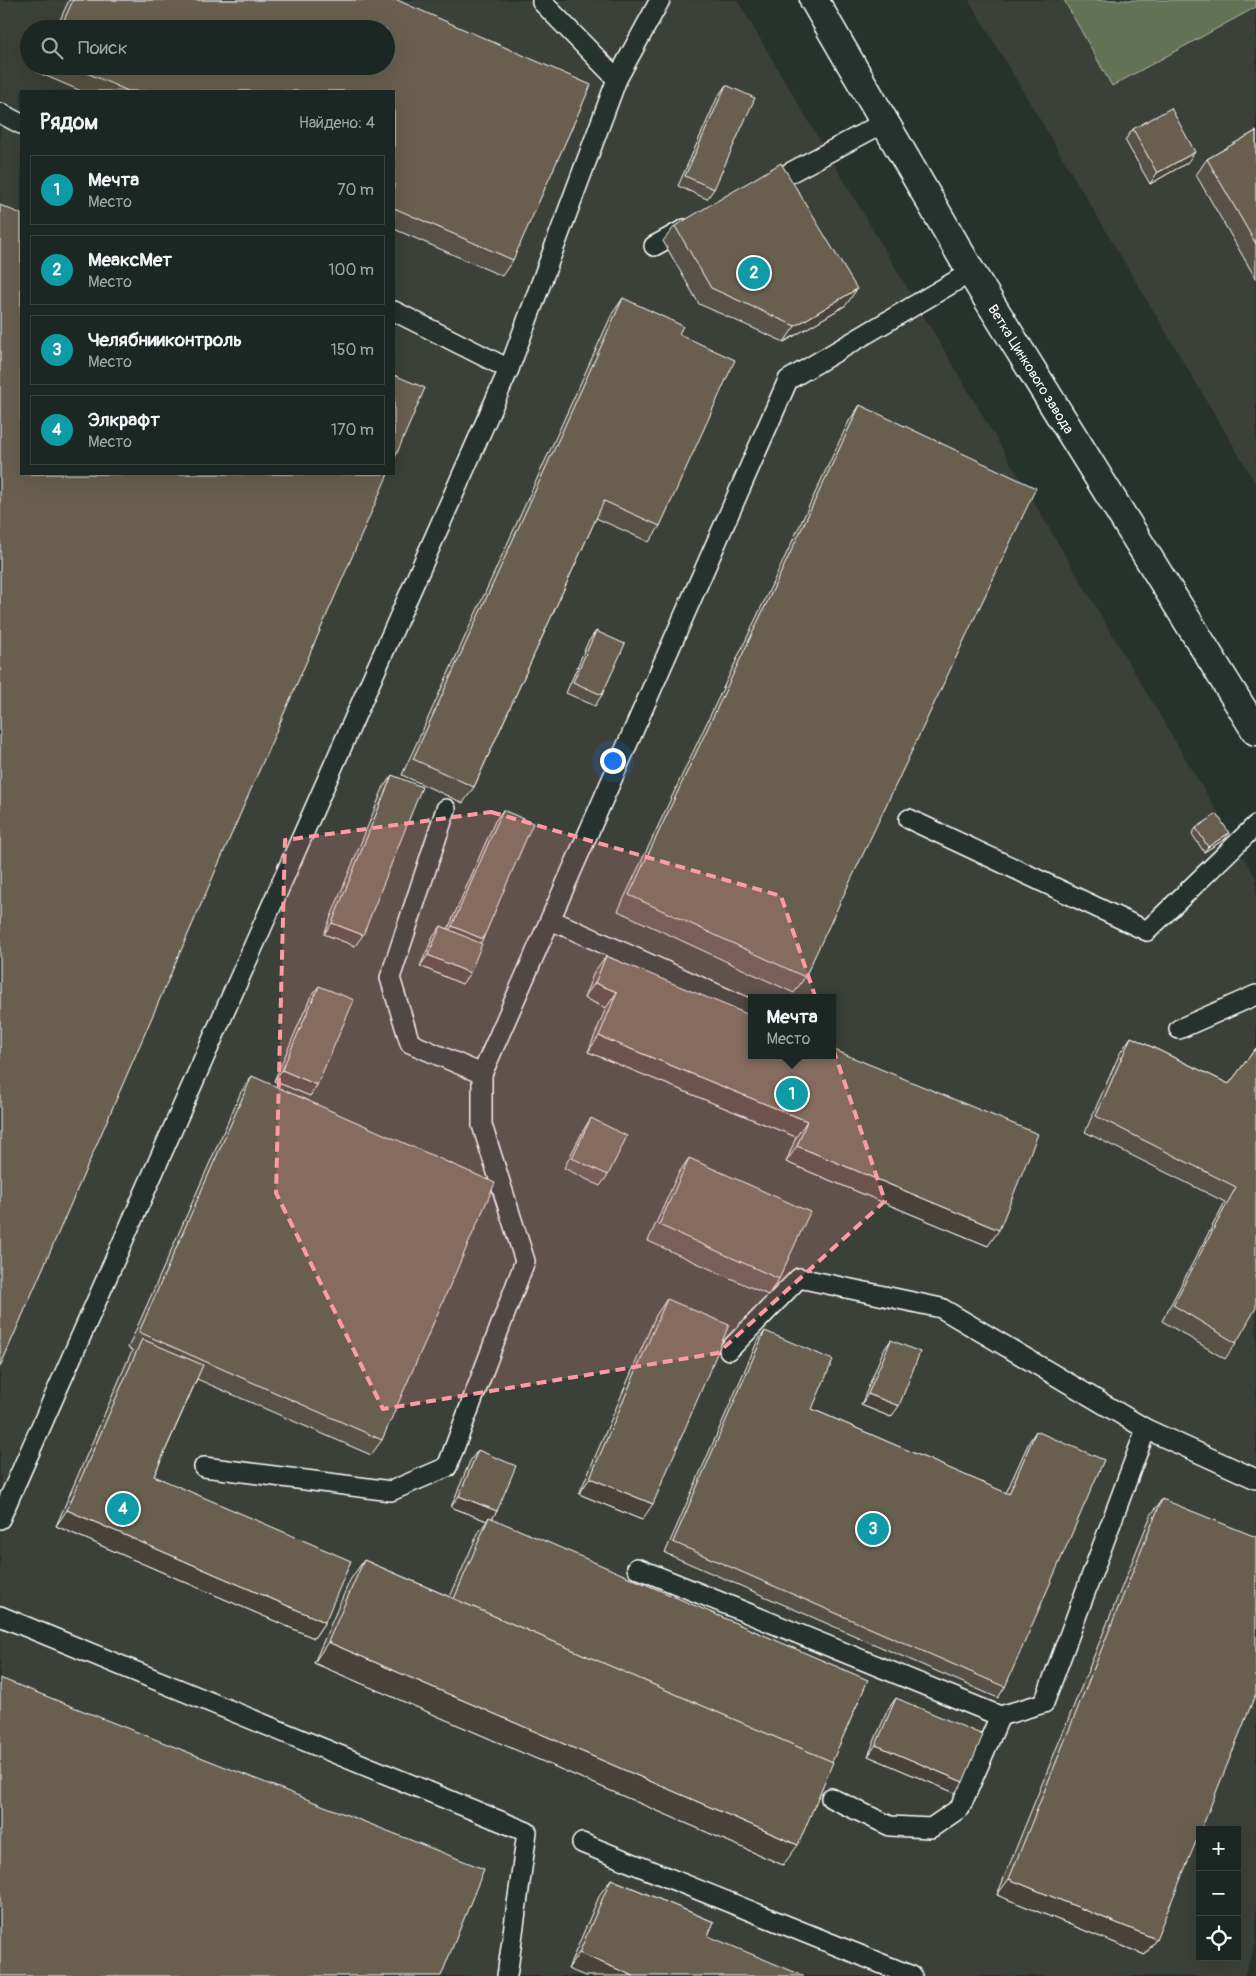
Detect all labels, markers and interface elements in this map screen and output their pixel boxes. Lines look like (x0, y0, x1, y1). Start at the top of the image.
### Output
search box (20, 20, 395, 75)
icon: search (38, 34, 66, 62)
text: Поиск (78, 36, 128, 60)
text: Рядом (40, 109, 98, 136)
text: Найдено: 4 (299, 113, 375, 133)
text: Мечта (88, 168, 139, 192)
text: 1 (54, 180, 60, 200)
text: 70 m (337, 180, 374, 200)
text: Место (88, 192, 132, 212)
text: МеаксМет (88, 248, 172, 272)
pin: 2 (738, 254, 770, 292)
text: 2 (53, 260, 61, 280)
text: 100 m (328, 260, 374, 280)
text: Место (88, 272, 132, 292)
street label: Ветка Цинкового завода (985, 301, 1078, 437)
text: Челябнииконтроль (88, 328, 242, 352)
text: 3 (53, 340, 61, 360)
text: 150 m (330, 340, 374, 360)
text: Место (88, 352, 132, 372)
text: Элкрафт (88, 408, 160, 432)
text: 4 (52, 420, 62, 440)
text: 170 m (331, 420, 374, 440)
text: Место (88, 432, 132, 452)
your location (600, 748, 626, 774)
popup (748, 994, 836, 1059)
text: Мечта (767, 1005, 818, 1029)
text: Место (767, 1029, 810, 1049)
pin: 1 (776, 1075, 808, 1113)
pin: 4 (107, 1490, 139, 1528)
pin: 3 (857, 1510, 889, 1548)
map controls (1196, 1826, 1241, 1961)
button: + (1196, 1826, 1241, 1871)
button: − (1196, 1871, 1241, 1916)
button: locate (1196, 1916, 1241, 1961)

